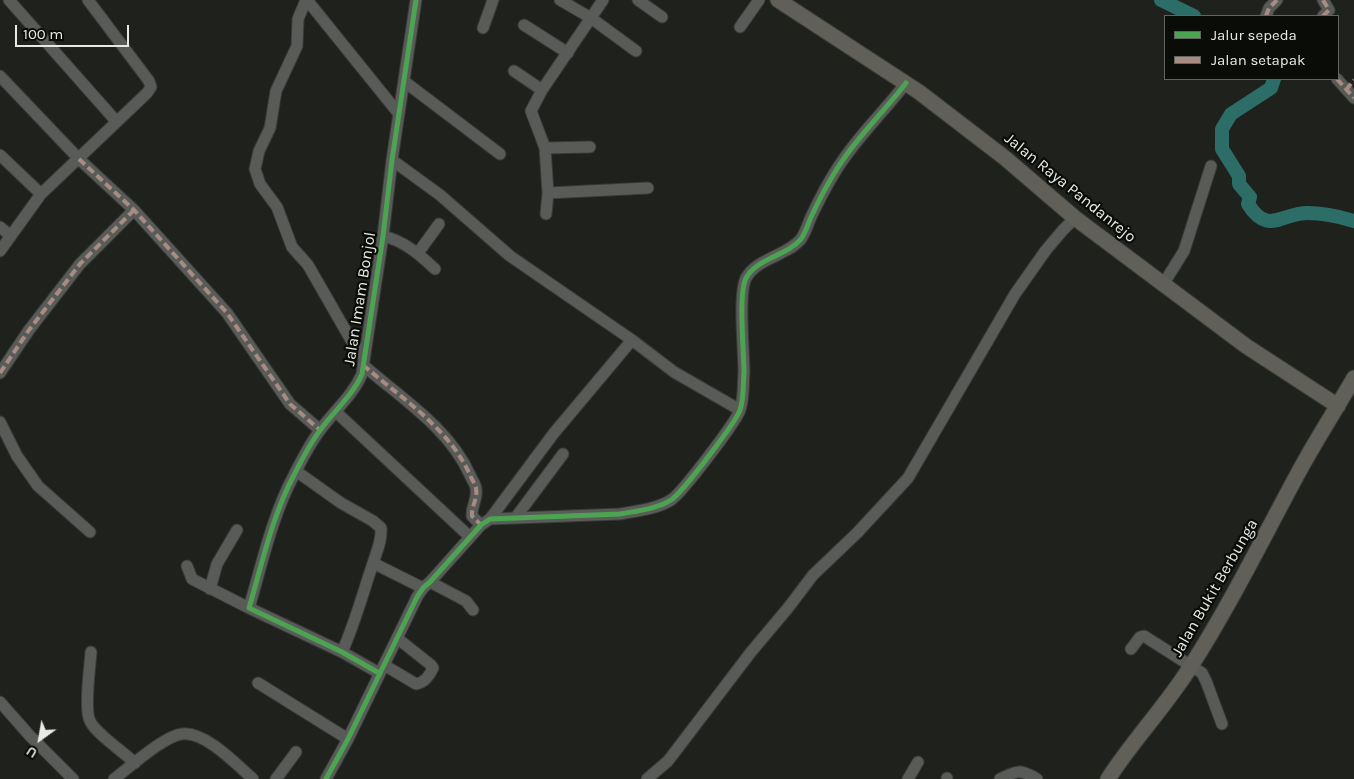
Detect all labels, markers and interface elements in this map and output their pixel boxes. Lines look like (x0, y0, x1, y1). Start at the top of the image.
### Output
scale bar (18, 15, 131, 47)
legend (1164, 15, 1339, 80)
text: 100 m (23, 25, 63, 43)
text: Jalur sepeda (1211, 26, 1297, 44)
text: Jalan setapak (1211, 51, 1305, 69)
street label: Jalan Raya Pandanrejo (1000, 129, 1140, 247)
street label: Jalan Imam Bonjol (340, 231, 380, 367)
street label: Jalan Bukit Berbunga (1168, 516, 1262, 660)
north arrow (15, 714, 65, 764)
text: U (23, 742, 40, 762)

